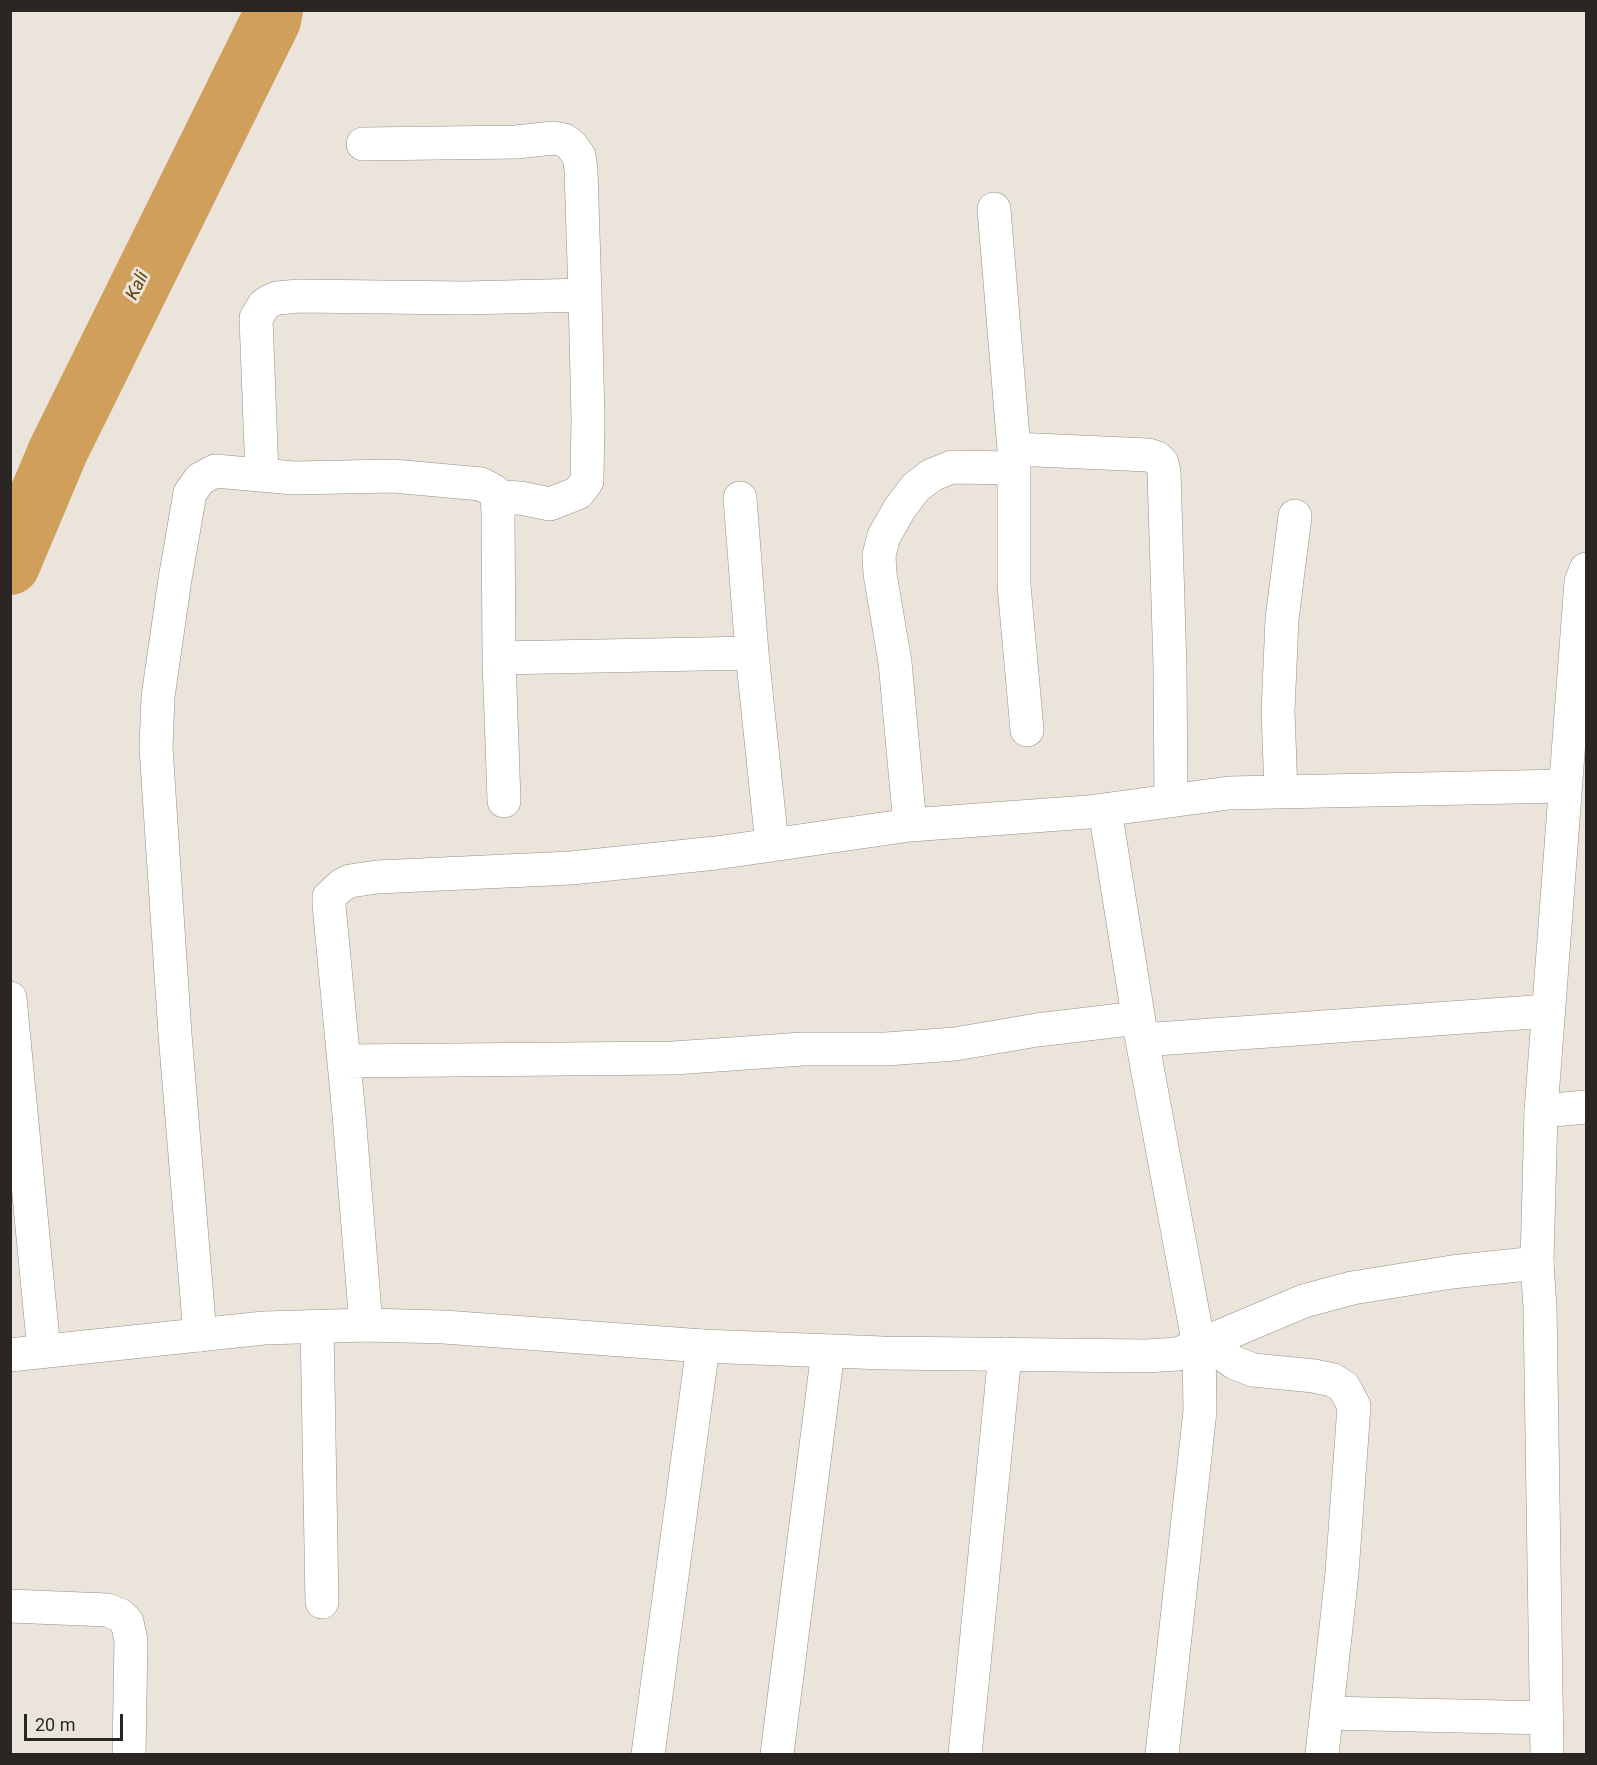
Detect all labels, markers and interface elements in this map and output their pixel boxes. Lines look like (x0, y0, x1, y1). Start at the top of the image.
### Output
water label: Kali (122, 268, 154, 304)
scale bar (27, 1702, 126, 1740)
text: 20 m (35, 1714, 75, 1735)

